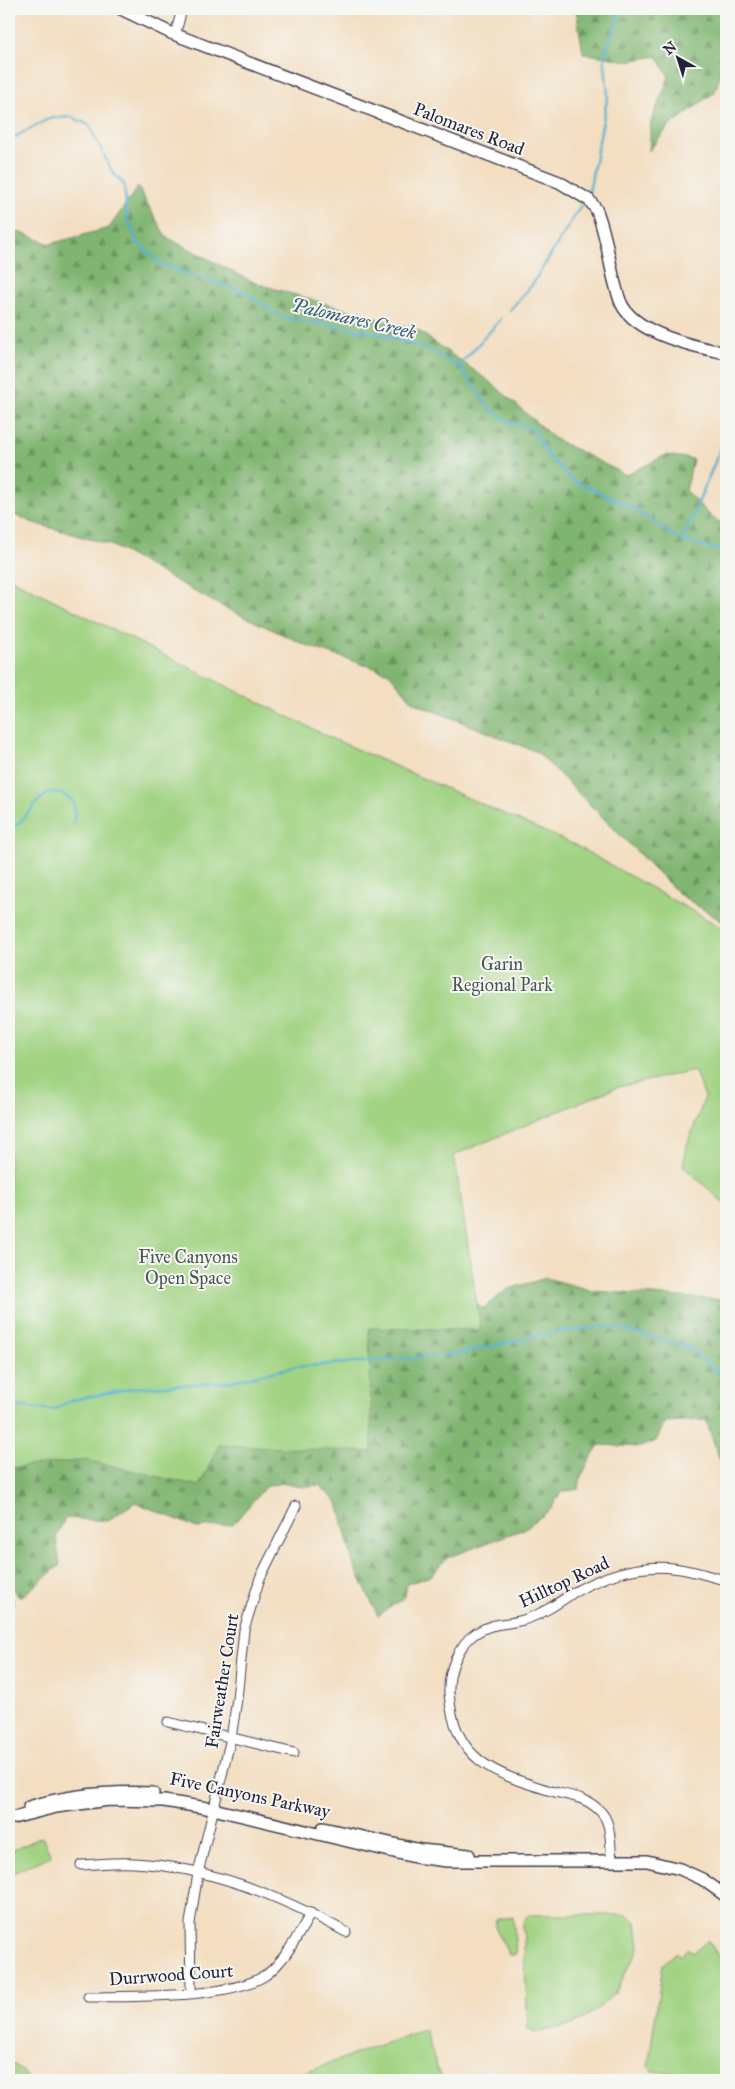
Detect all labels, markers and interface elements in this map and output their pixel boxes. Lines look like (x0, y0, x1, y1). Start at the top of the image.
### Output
north arrow (652, 32, 702, 82)
text: N (660, 38, 680, 59)
street label: Palomares Road (410, 98, 528, 160)
water label: Palomares Creek (289, 293, 419, 344)
park label: Garin Regional Park (451, 953, 553, 997)
park label: Five Canyons Open Space (138, 1246, 238, 1289)
street label: Hilltop Road (515, 1552, 613, 1612)
street label: Fairweather Court (200, 1611, 244, 1750)
street label: Five Canyons Parkway (168, 1767, 333, 1823)
street label: Durrwood Court (108, 1960, 235, 1990)

